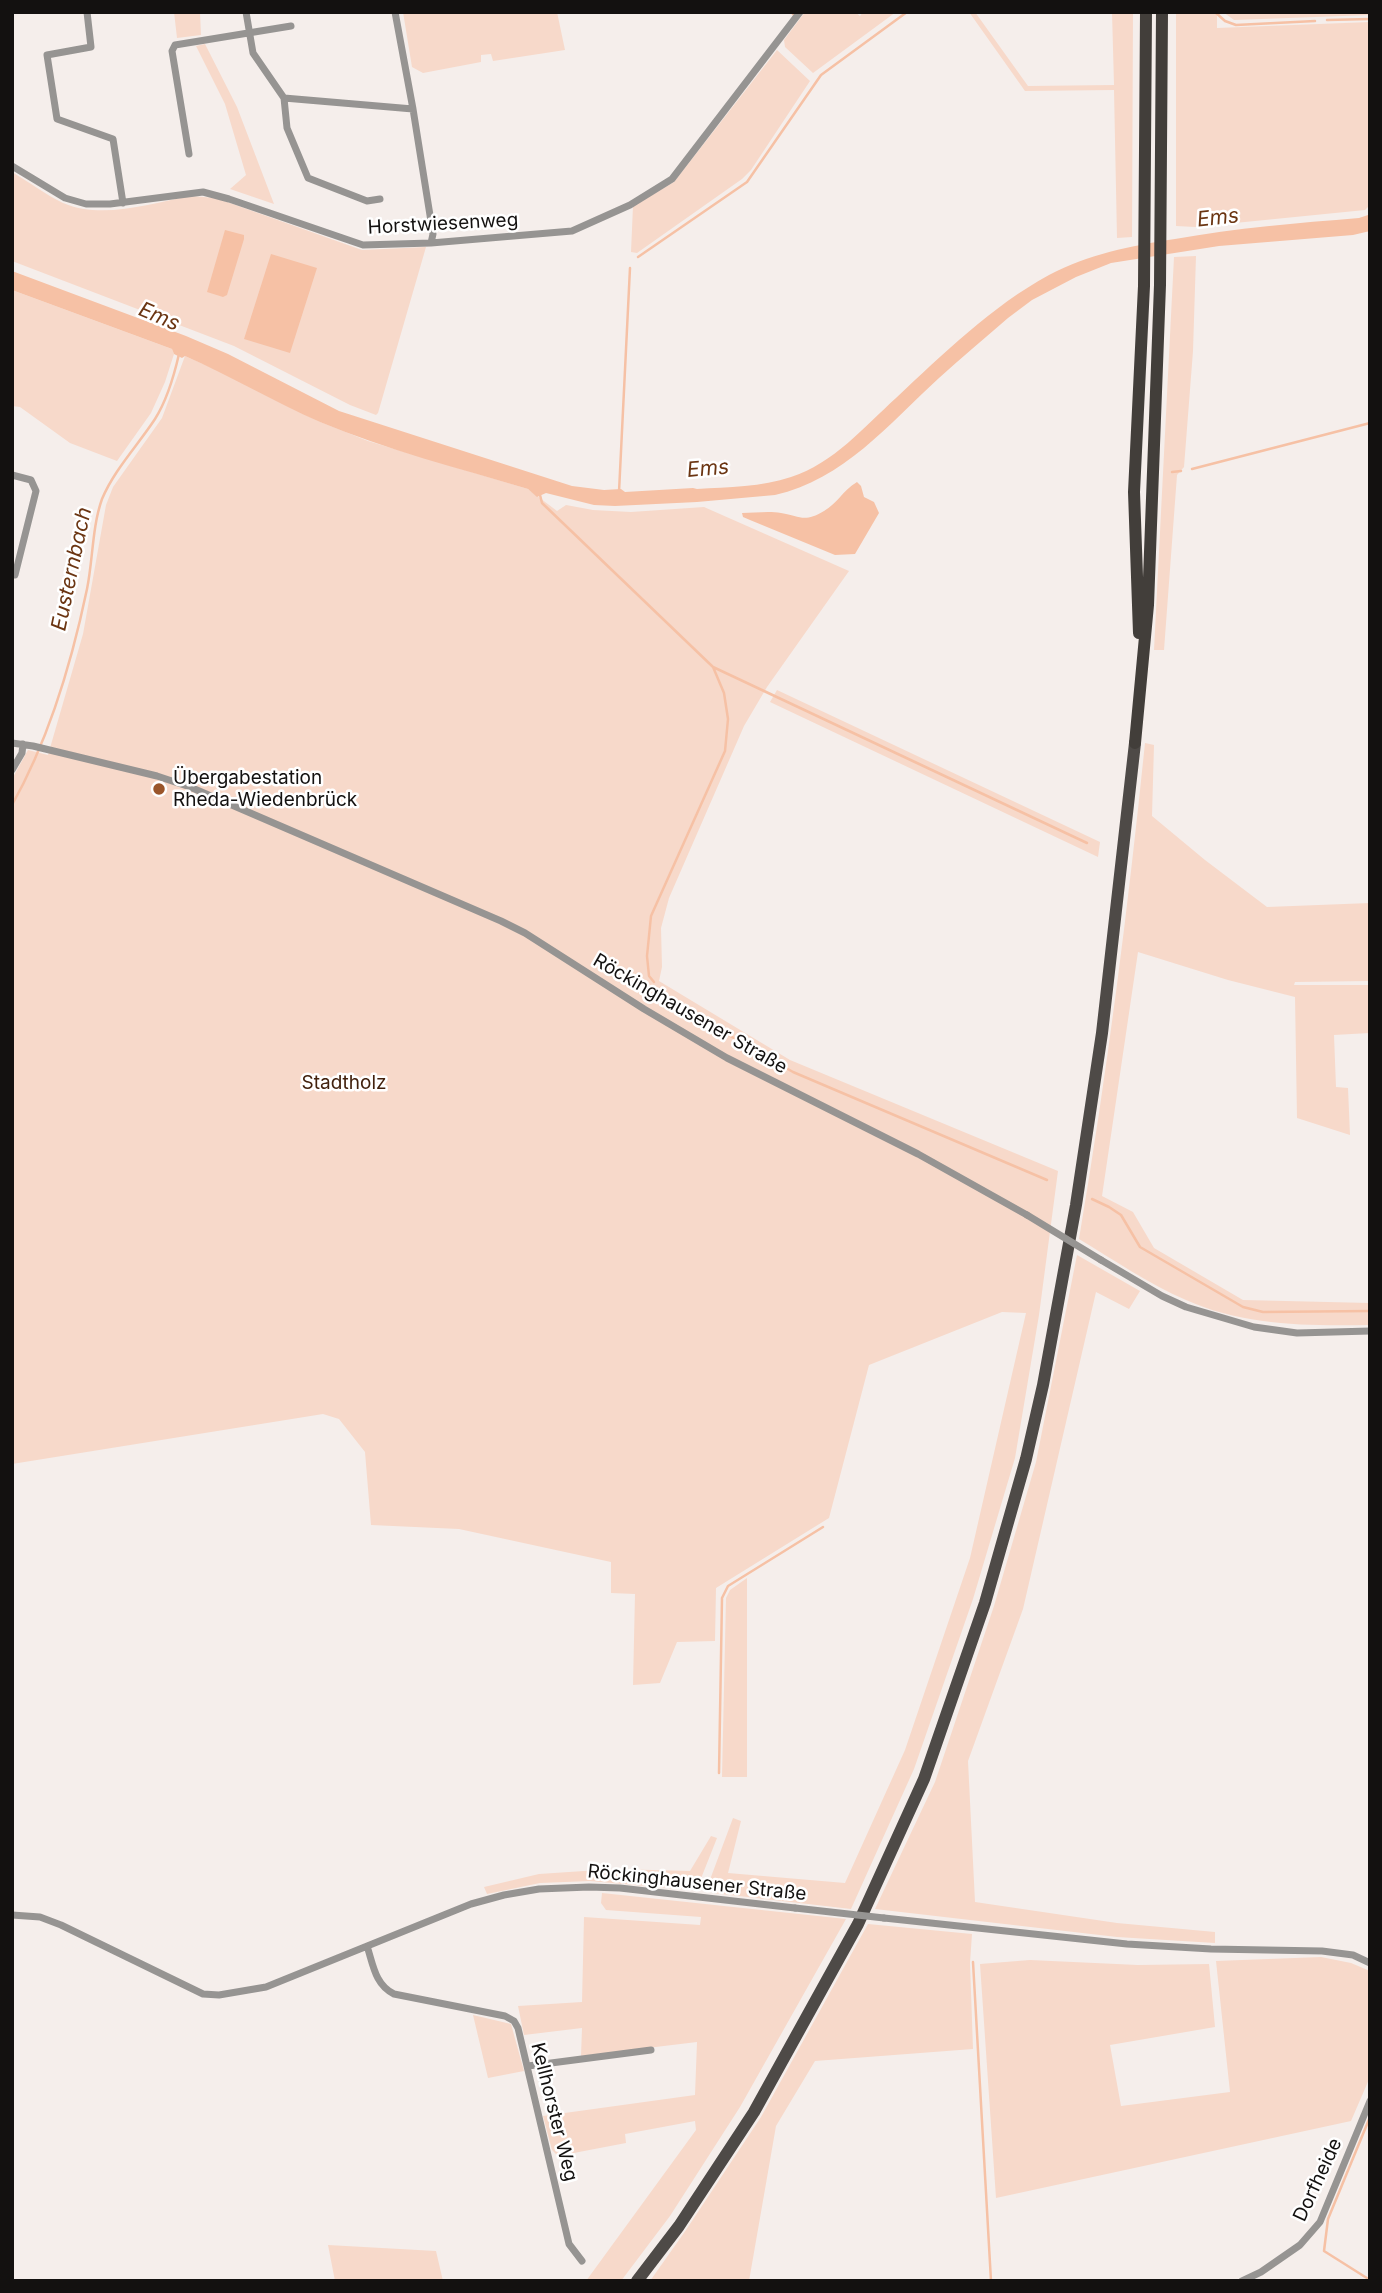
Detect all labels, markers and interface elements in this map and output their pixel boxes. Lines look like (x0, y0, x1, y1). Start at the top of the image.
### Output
water label: Ems (1196, 203, 1240, 233)
street label: Horstwiesenweg (367, 209, 519, 239)
water label: Ems (135, 297, 183, 337)
water label: Ems (686, 455, 730, 483)
water label: Eusternbach (47, 505, 97, 633)
place label: Übergabestation Rheda-Wiedenbrück (173, 767, 357, 811)
marker: Übergabestation Rheda-Wiedenbrück (151, 781, 167, 797)
street label: Röckinghausener Straße (589, 949, 791, 1079)
park label: Stadtholz (301, 1072, 387, 1094)
street label: Röckinghausener Straße (586, 1860, 808, 1906)
street label: Kellhorster Weg (526, 2040, 582, 2184)
street label: Dorfheide (1289, 2135, 1347, 2225)

